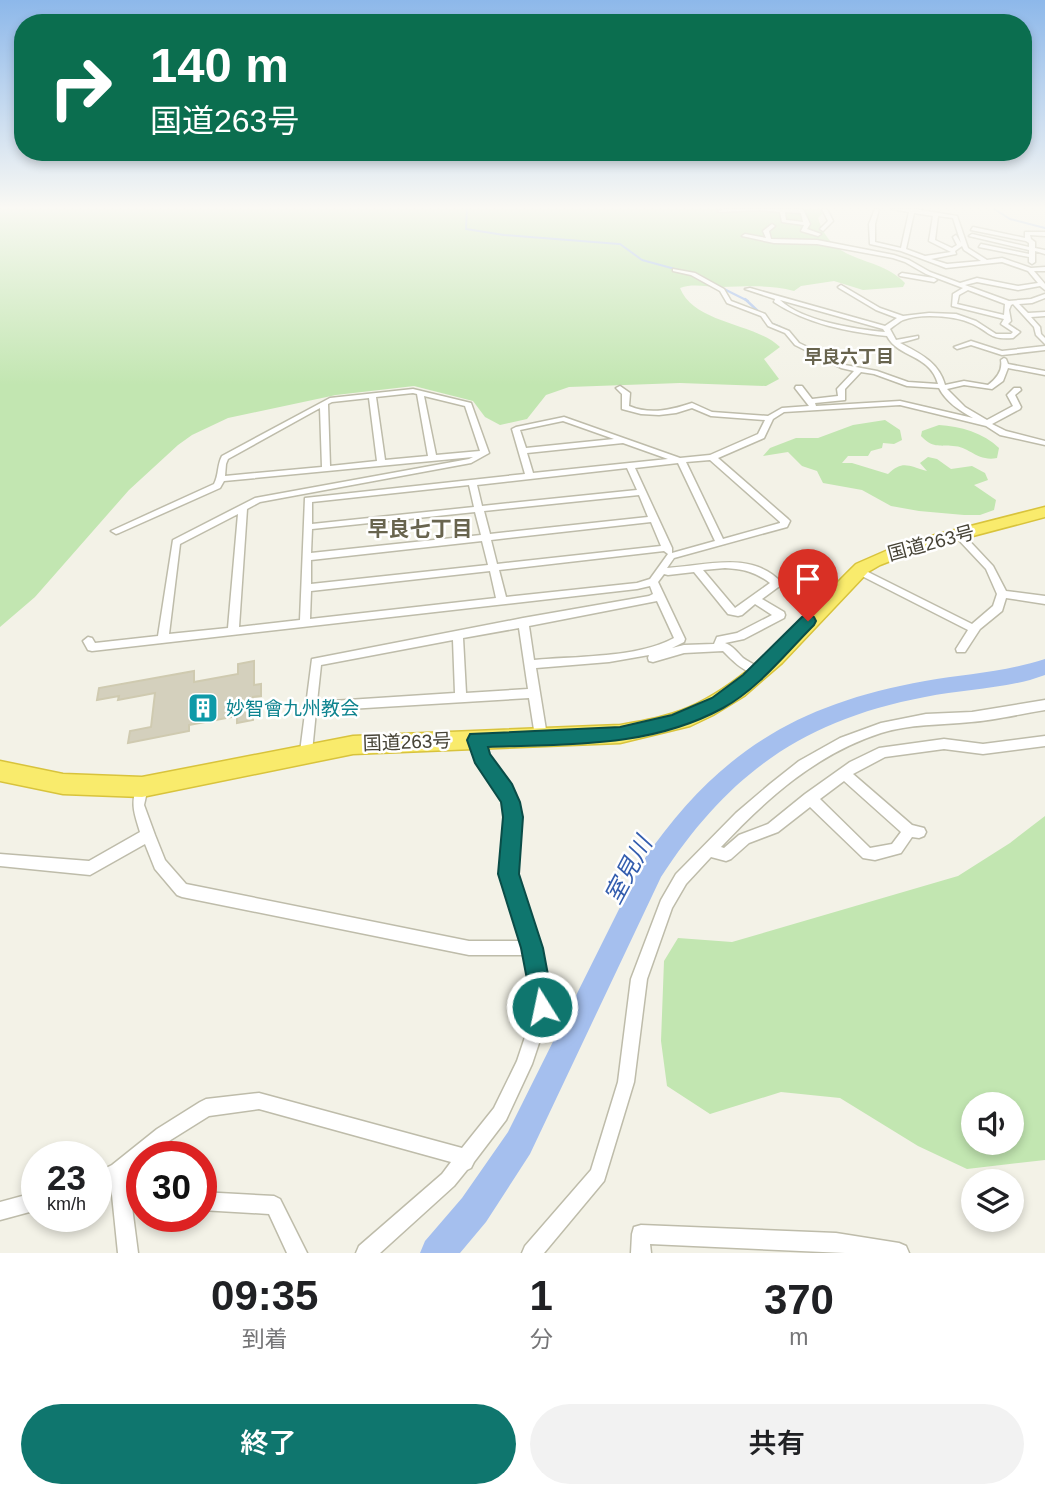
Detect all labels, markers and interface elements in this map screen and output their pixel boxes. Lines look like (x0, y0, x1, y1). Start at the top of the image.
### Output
text: 140 m (150, 38, 289, 92)
icon: right (35, 42, 126, 133)
text: 国道263号 (150, 103, 299, 139)
district label: 早良六丁目 (804, 347, 894, 367)
district label: 早良七丁目 (368, 517, 473, 540)
street label: 国道263号 (885, 521, 977, 565)
pin (778, 549, 838, 621)
icon: arrive (789, 560, 827, 598)
building icon: 妙智會九州教会 (186, 691, 220, 725)
place label: 妙智會九州教会 (226, 698, 359, 719)
street label: 国道263号 (362, 730, 452, 754)
water label: 室見川 (599, 829, 658, 908)
position arrow (505, 970, 579, 1044)
map controls (961, 1092, 1024, 1232)
button: sound (961, 1092, 1024, 1155)
speed limit sign: 30 (126, 1141, 217, 1232)
text: 23 (47, 1158, 86, 1197)
button: layers (961, 1169, 1024, 1232)
text: km/h (47, 1194, 86, 1214)
text: 09:35 (211, 1272, 318, 1319)
text: 1 (529, 1272, 553, 1319)
text: 370 (764, 1276, 834, 1323)
text: m (789, 1324, 809, 1350)
text: 到着 (242, 1326, 288, 1352)
text: 分 (530, 1326, 553, 1352)
button: 終了 (21, 1404, 516, 1484)
button: 共有 (530, 1404, 1024, 1484)

